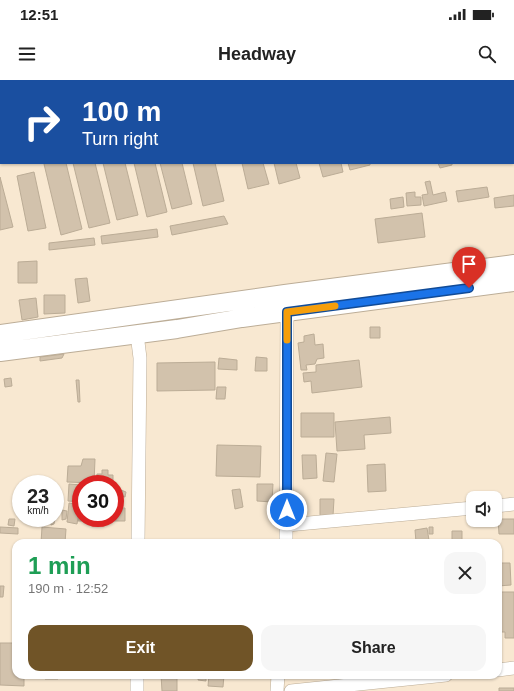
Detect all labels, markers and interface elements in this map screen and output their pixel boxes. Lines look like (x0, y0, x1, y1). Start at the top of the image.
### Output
text: 12:51 (20, 6, 58, 23)
icon: menu (16, 43, 38, 65)
icon: search (476, 43, 498, 65)
text: Headway (218, 44, 296, 64)
icon: right (16, 96, 68, 148)
text: 100 m (82, 96, 161, 127)
text: Turn right (82, 129, 158, 149)
pin (452, 247, 486, 288)
icon: arrive (458, 253, 480, 275)
speed limit sign: 30 (72, 475, 124, 527)
text: 23 (27, 485, 49, 507)
position arrow (266, 489, 308, 531)
map controls (466, 491, 502, 527)
button: sound (466, 491, 502, 527)
text: km/h (27, 505, 49, 516)
text: 1 min (28, 552, 91, 579)
button: close (444, 552, 486, 594)
text: 190 m · 12:52 (28, 581, 108, 596)
button: Exit (28, 625, 253, 671)
button: Share (261, 625, 486, 671)

